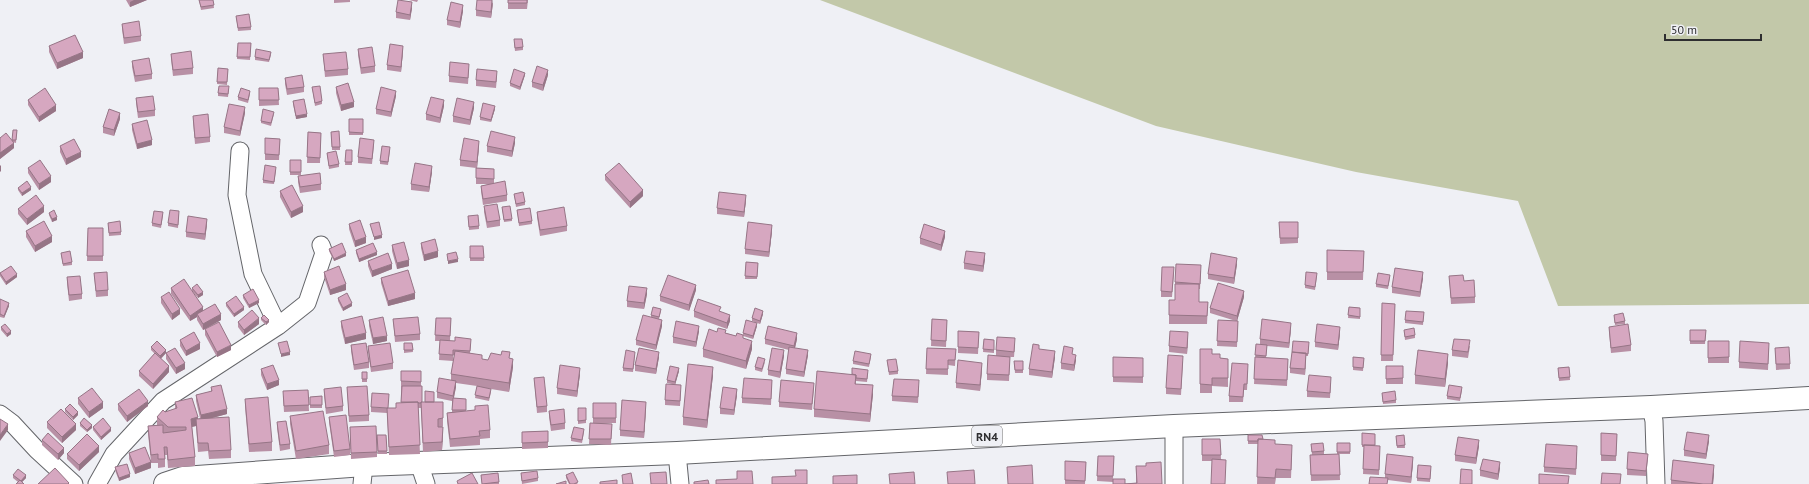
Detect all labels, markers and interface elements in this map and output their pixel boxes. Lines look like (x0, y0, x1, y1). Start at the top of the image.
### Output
scale bar (1665, 16, 1761, 42)
text: 50 m (1671, 22, 1697, 37)
road number: RN4 (972, 426, 1002, 446)

